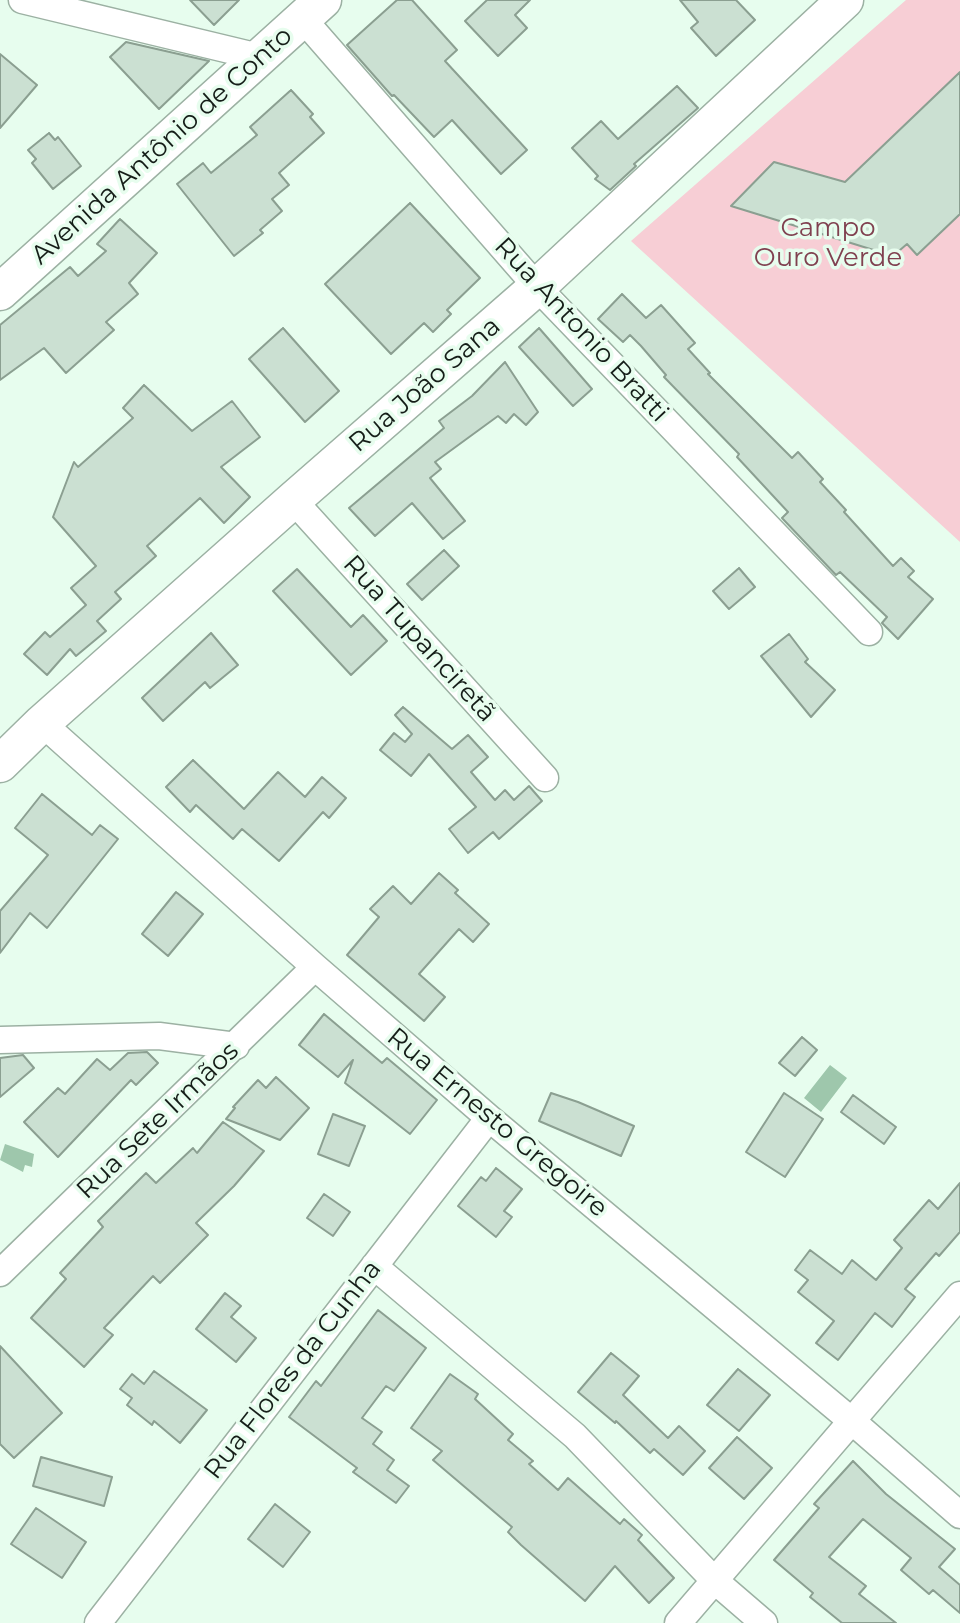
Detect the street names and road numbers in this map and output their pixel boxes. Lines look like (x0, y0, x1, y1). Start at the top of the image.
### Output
street label: Avenida Antônio de Conto (25, 21, 299, 271)
street label: Rua Antonio Bratti (487, 231, 675, 429)
street label: Rua João Sana (343, 311, 507, 459)
street label: Rua Tupanciretã (336, 549, 502, 729)
street label: Rua Ernesto Gregoire (380, 1022, 614, 1224)
street label: Rua Sete Irmãos (71, 1036, 245, 1206)
street label: Rua Flores da Cunha (198, 1254, 388, 1486)

